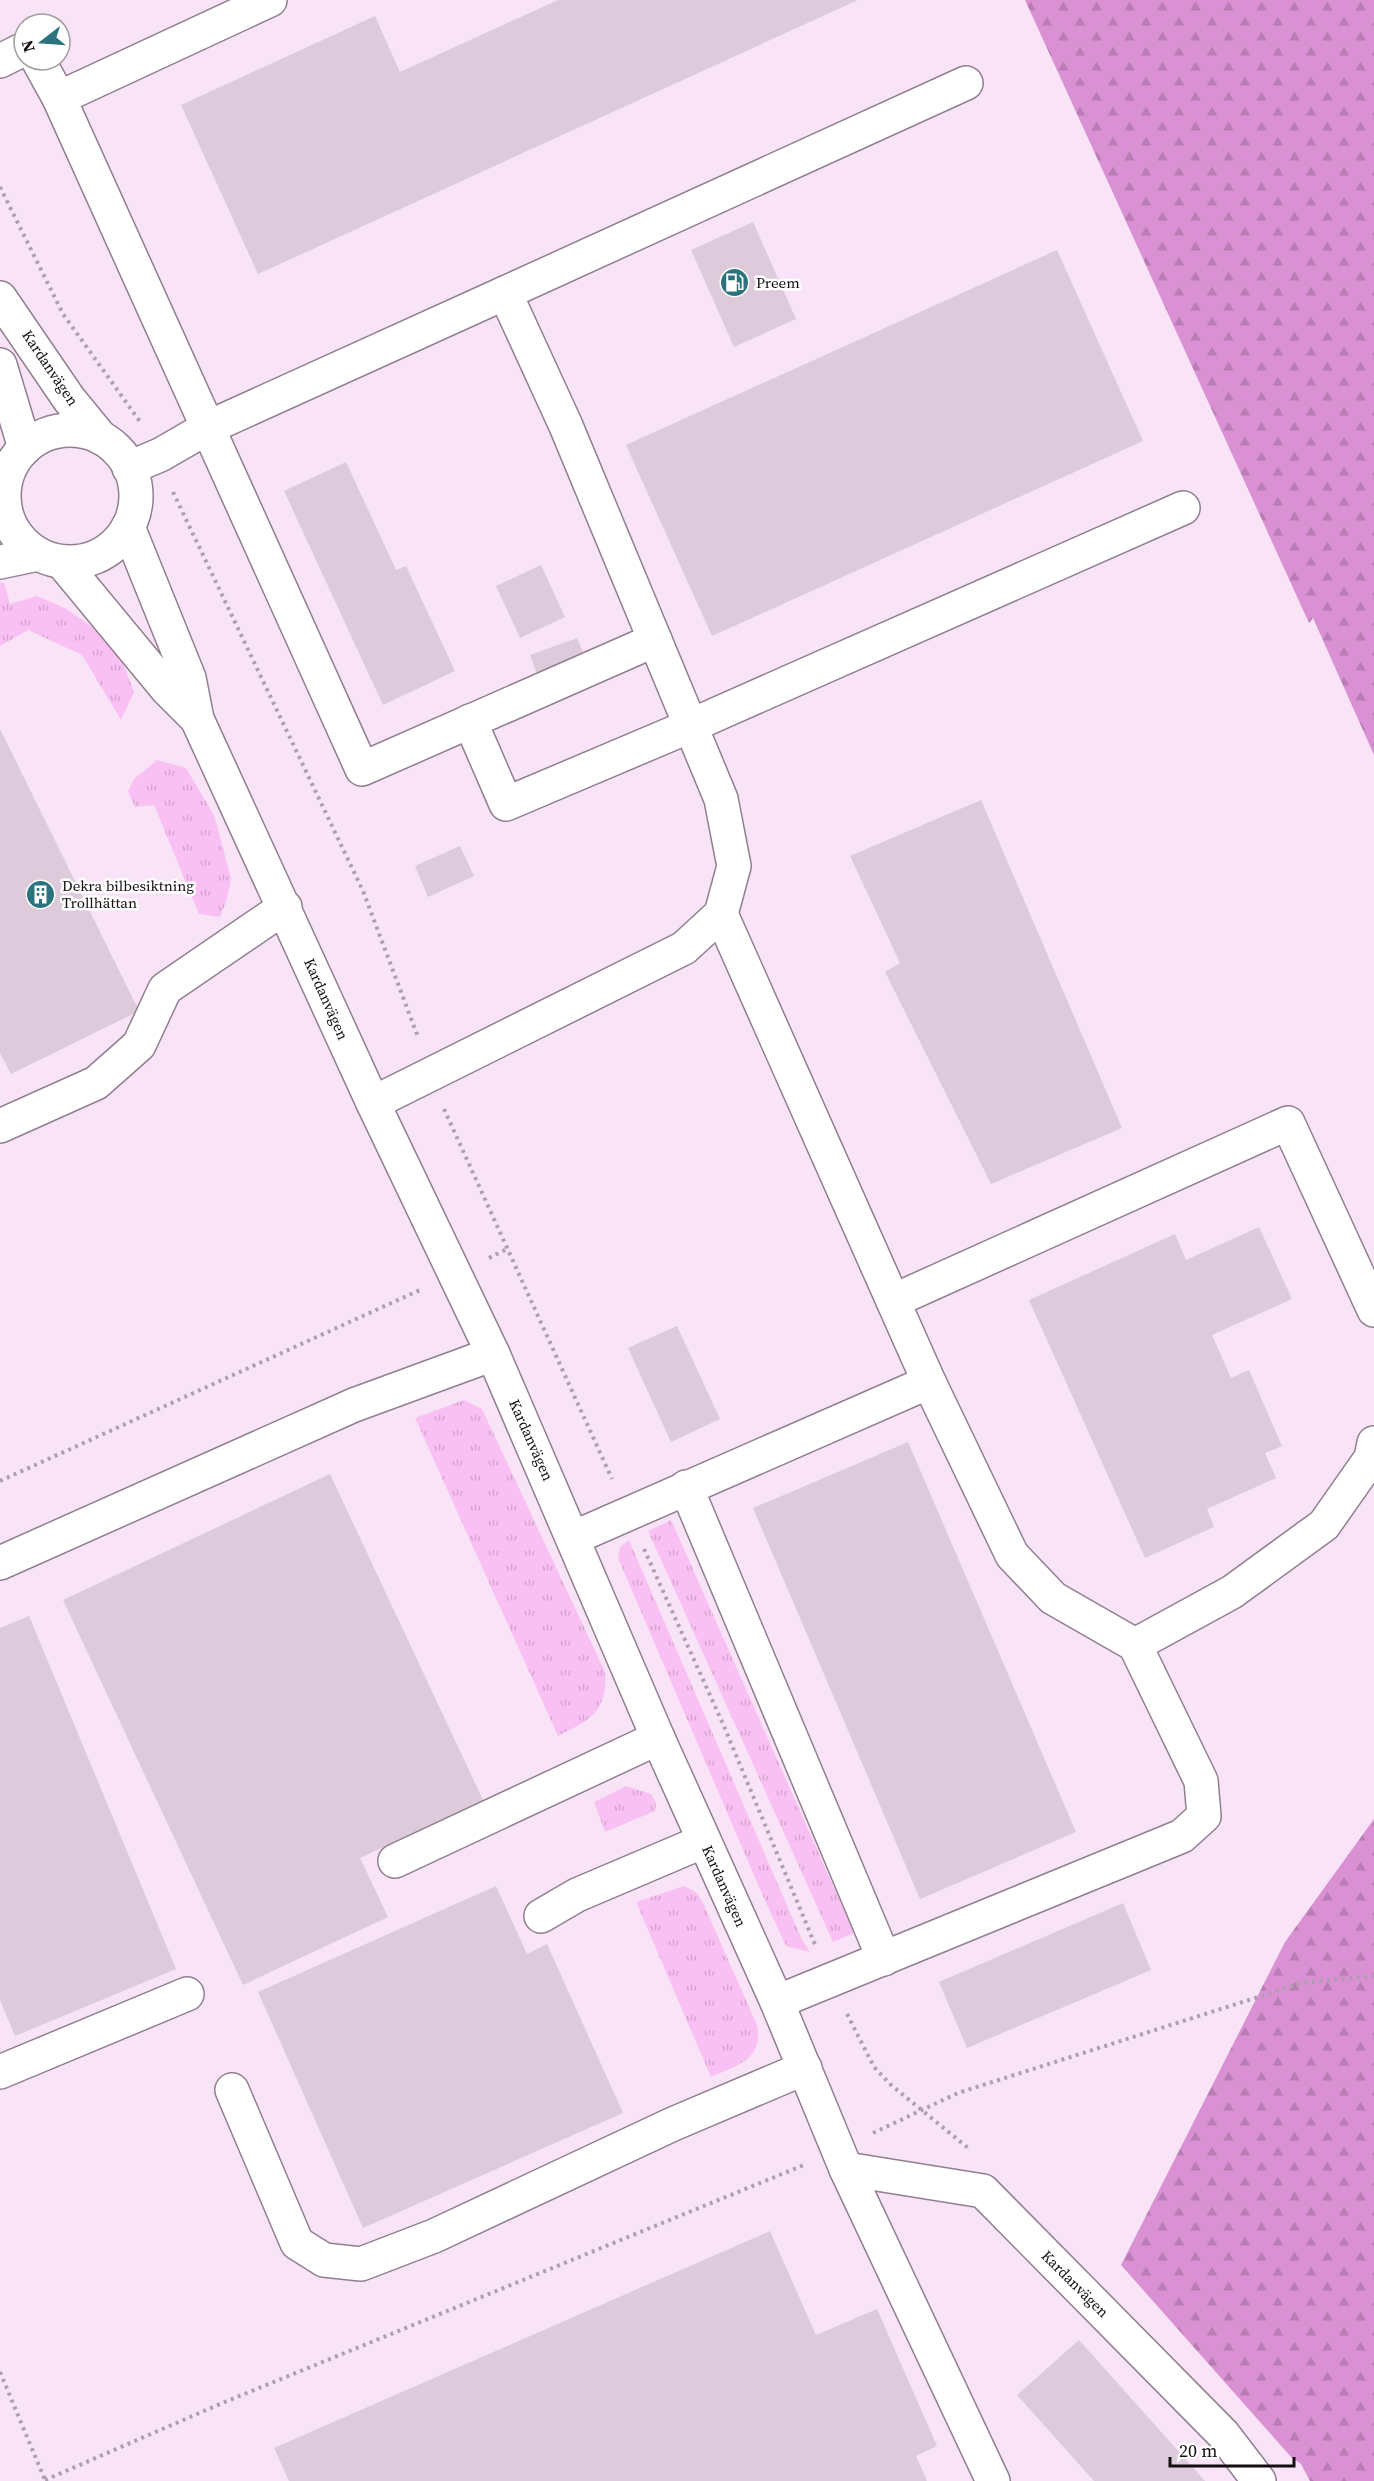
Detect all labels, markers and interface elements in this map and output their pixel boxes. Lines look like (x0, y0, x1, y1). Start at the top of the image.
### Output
north arrow (12, 12, 72, 72)
text: N (15, 37, 40, 55)
fuel station icon: Preem (719, 267, 751, 299)
place label: Preem (756, 272, 800, 293)
street label: Kardanvägen (17, 326, 84, 410)
place label: Dekra bilbesiktning Trollhättan (62, 875, 194, 913)
building icon: Dekra bilbesiktning Trollhättan (25, 879, 57, 911)
street label: Kardanvägen (299, 955, 354, 1043)
street label: Kardanvägen (504, 1396, 559, 1484)
street label: Kardanvägen (697, 1842, 752, 1930)
street label: Kardanvägen (1037, 2245, 1114, 2322)
scale bar (1170, 2430, 1294, 2468)
text: 20 m (1179, 2438, 1217, 2463)

